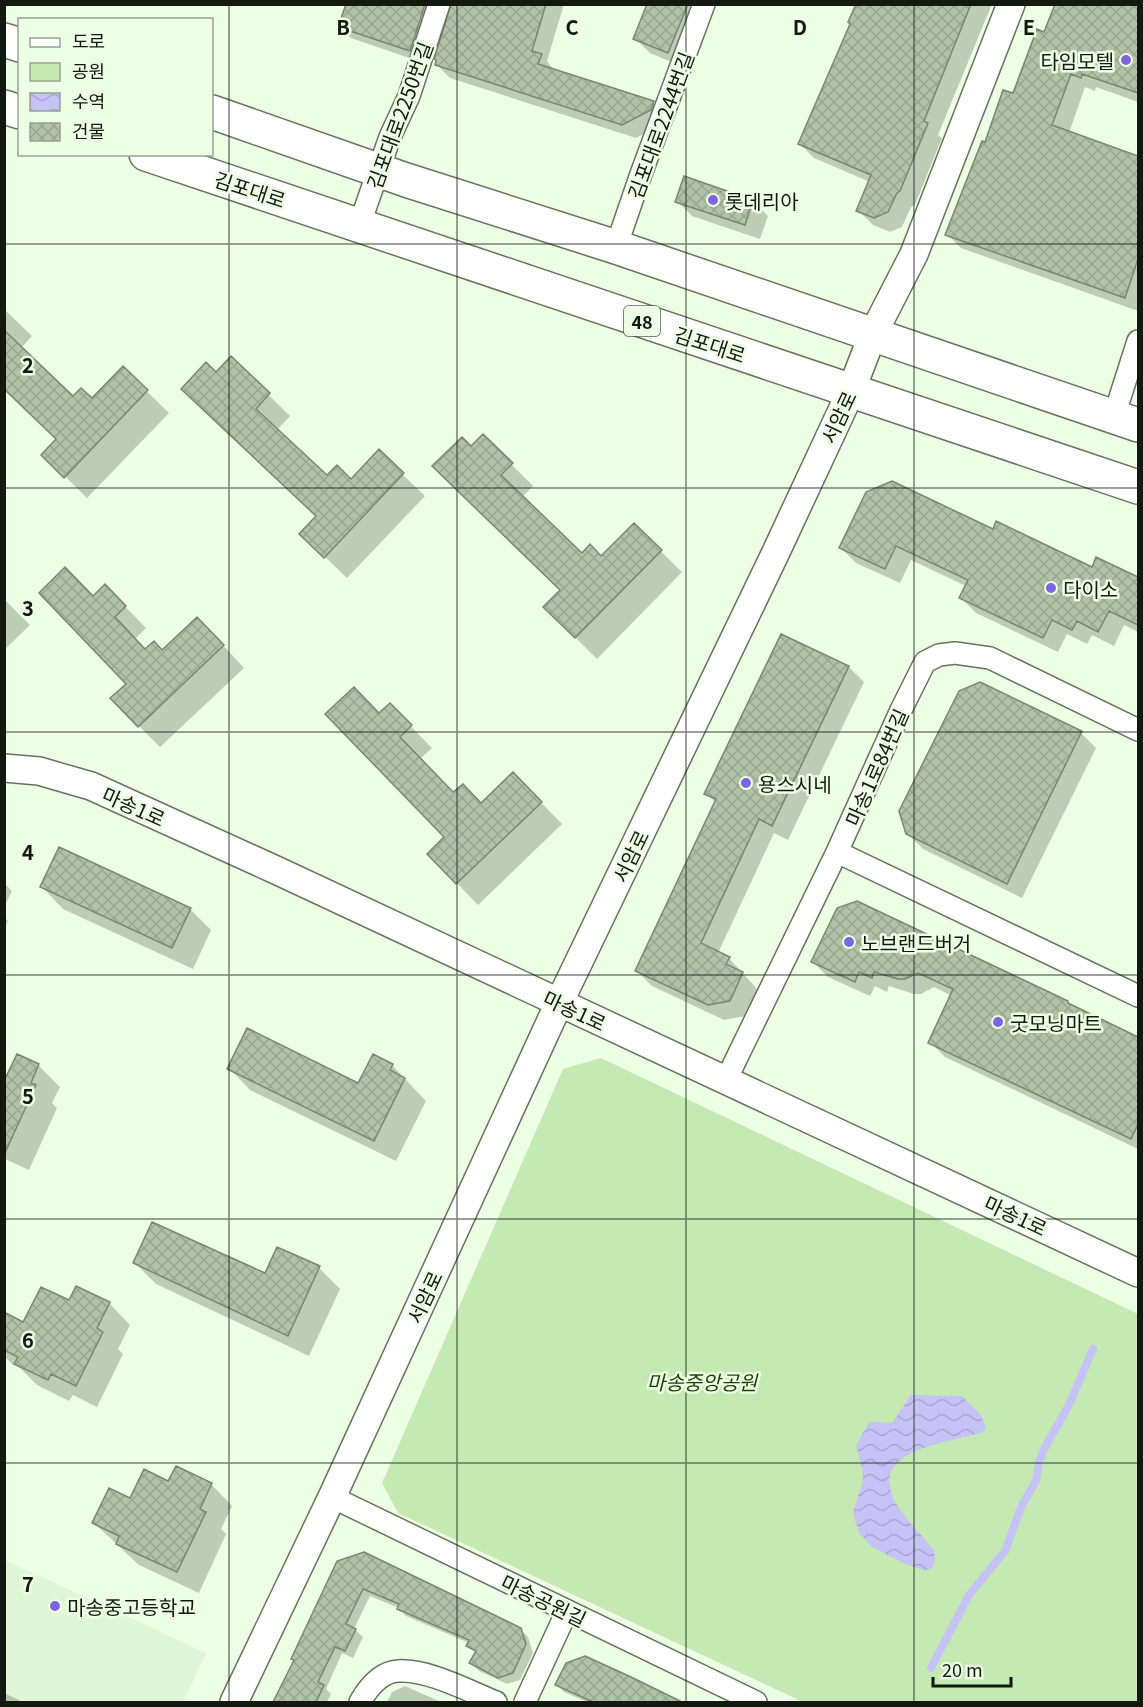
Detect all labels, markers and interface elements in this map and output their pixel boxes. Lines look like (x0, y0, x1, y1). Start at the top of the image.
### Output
text: B (336, 12, 350, 41)
text: C (565, 12, 579, 41)
text: D (793, 12, 807, 41)
text: E (1023, 12, 1035, 41)
legend (18, 18, 213, 156)
text: 도로 (72, 27, 105, 53)
street label: 김포대로2250번길 (359, 37, 439, 193)
place label: 타임모텔 (1040, 46, 1114, 75)
street label: 김포대로2244번길 (620, 47, 700, 203)
marker: 타임모텔 (1119, 53, 1133, 67)
text: 공원 (72, 57, 105, 83)
text: 수역 (72, 87, 105, 113)
text: 건물 (72, 117, 105, 143)
street label: 김포대로 (211, 164, 289, 214)
place label: 롯데리아 (725, 186, 799, 215)
marker: 롯데리아 (706, 193, 720, 207)
road number: 48 (624, 306, 660, 336)
street label: 김포대로 (671, 319, 749, 369)
text: 2 (22, 350, 34, 379)
street label: 서암로 (813, 386, 863, 448)
place label: 다이소 (1063, 574, 1118, 603)
marker: 다이소 (1044, 581, 1058, 595)
text: 3 (22, 593, 34, 622)
street label: 마송1로84번길 (837, 704, 915, 830)
place label: 용스시네 (758, 769, 832, 798)
marker: 용스시네 (739, 776, 753, 790)
street label: 마송1로 (98, 779, 170, 833)
street label: 서암로 (605, 825, 655, 887)
text: 4 (22, 837, 34, 866)
place label: 노브랜드버거 (861, 928, 971, 957)
marker: 노브랜드버거 (842, 935, 856, 949)
street label: 마송1로 (539, 983, 611, 1037)
place label: 굿모닝마트 (1010, 1008, 1102, 1037)
marker: 굿모닝마트 (991, 1015, 1005, 1029)
text: 5 (22, 1081, 34, 1110)
street label: 마송1로 (980, 1188, 1052, 1242)
street label: 서암로 (399, 1266, 449, 1328)
text: 6 (22, 1325, 34, 1354)
park label: 마송중앙공원 (647, 1367, 759, 1396)
street label: 마송공원길 (496, 1567, 592, 1633)
text: 7 (22, 1569, 34, 1598)
place label: 마송중고등학교 (67, 1592, 196, 1621)
marker: 마송중고등학교 (48, 1599, 62, 1613)
scale bar (933, 1650, 1011, 1688)
text: 20 m (942, 1656, 983, 1682)

